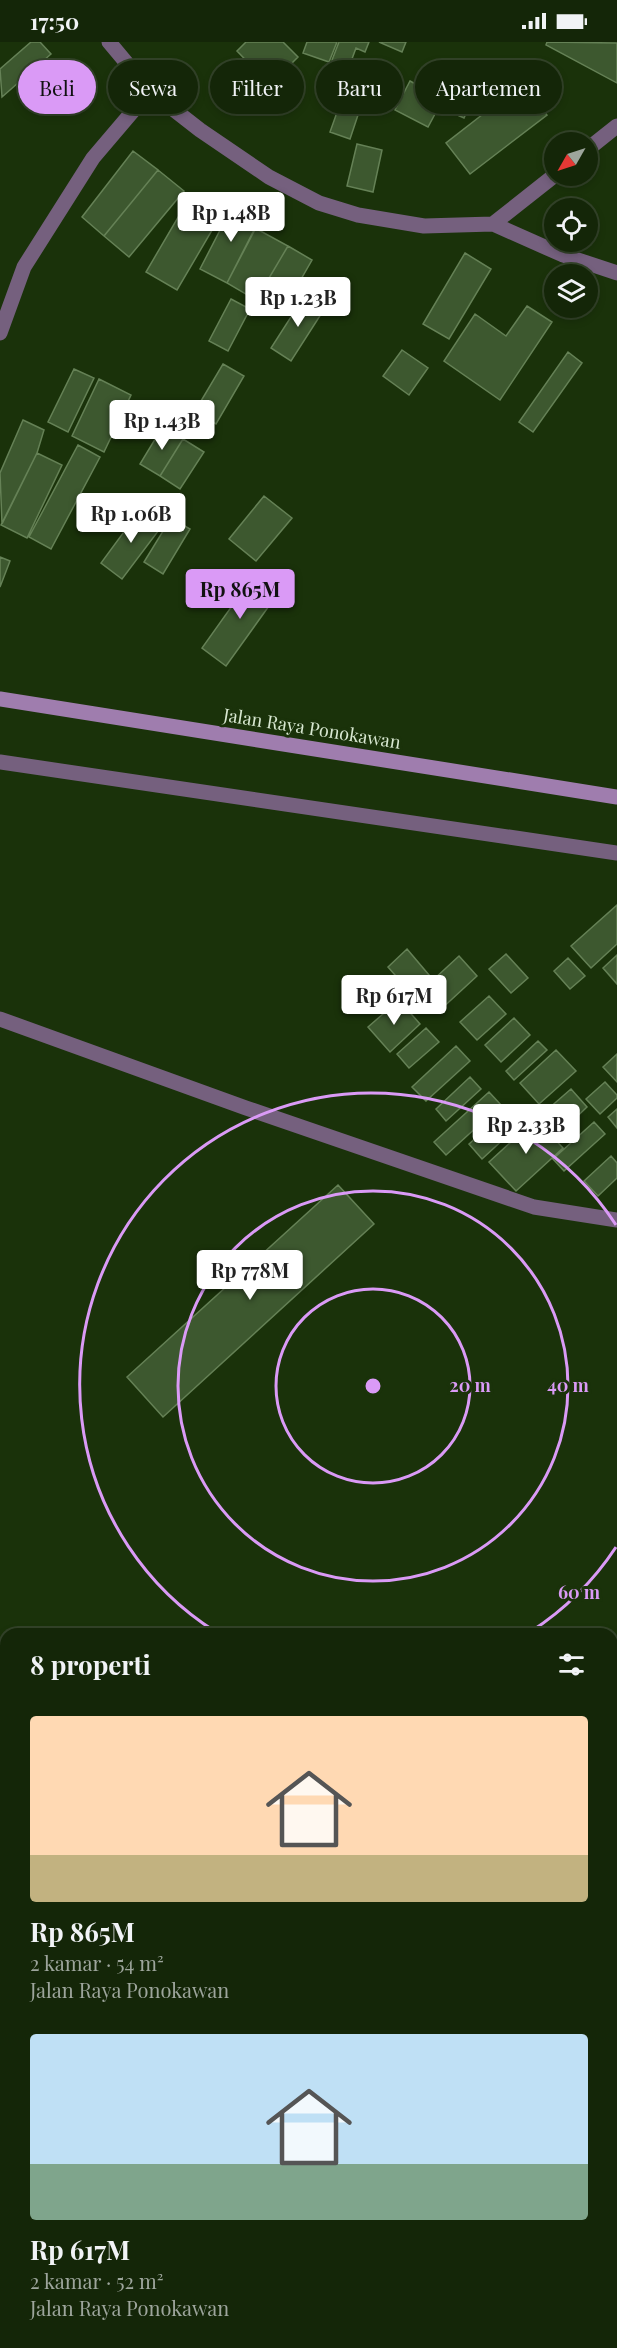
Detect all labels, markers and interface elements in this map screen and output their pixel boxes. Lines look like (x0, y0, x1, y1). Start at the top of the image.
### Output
text: 17:50 (30, 6, 79, 36)
chip: Beli (18, 60, 96, 114)
chip: Sewa (108, 60, 198, 114)
chip: Filter (210, 60, 304, 114)
chip: Baru (316, 60, 403, 114)
chip: Apartemen (415, 60, 562, 114)
north arrow (544, 132, 598, 186)
map controls (544, 132, 598, 318)
pin: Rp 1.48B (169, 192, 293, 243)
text: Rp 1.48B (192, 198, 270, 225)
button: locate (544, 198, 598, 252)
button: layers (544, 264, 598, 318)
pin: Rp 1.23B (236, 277, 360, 328)
text: Rp 1.23B (259, 283, 337, 310)
pin: Rp 1.43B (100, 400, 224, 451)
text: Rp 1.43B (124, 406, 200, 433)
pin: Rp 1.06B (69, 493, 193, 544)
text: Rp 1.06B (90, 499, 172, 526)
pin: Rp 865M (185, 569, 295, 620)
text: Rp 865M (200, 575, 280, 602)
street label: Jalan Raya Ponokawan (221, 702, 403, 754)
pin: Rp 617M (339, 975, 449, 1026)
text: Rp 617M (355, 981, 433, 1008)
pin: Rp 2.33B (464, 1104, 588, 1155)
text: Rp 2.33B (487, 1110, 565, 1137)
pin: Rp 778M (195, 1250, 305, 1301)
text: Rp 778M (211, 1256, 289, 1283)
text: 20 m (449, 1373, 491, 1397)
text: 40 m (547, 1373, 590, 1397)
centre of rings (363, 1376, 383, 1396)
text: 60 m (558, 1580, 601, 1604)
text: 8 properti (30, 1647, 151, 1682)
icon: filters (555, 1648, 588, 1681)
icon: home (255, 1755, 363, 1863)
text: Rp 865M (30, 1914, 135, 1949)
text: 2 kamar · 54 m² (30, 1949, 164, 1976)
text: Jalan Raya Ponokawan (30, 1976, 229, 2003)
icon: home (255, 2073, 363, 2181)
text: Rp 617M (30, 2232, 130, 2267)
text: 2 kamar · 52 m² (30, 2267, 164, 2294)
text: Jalan Raya Ponokawan (30, 2294, 229, 2321)

